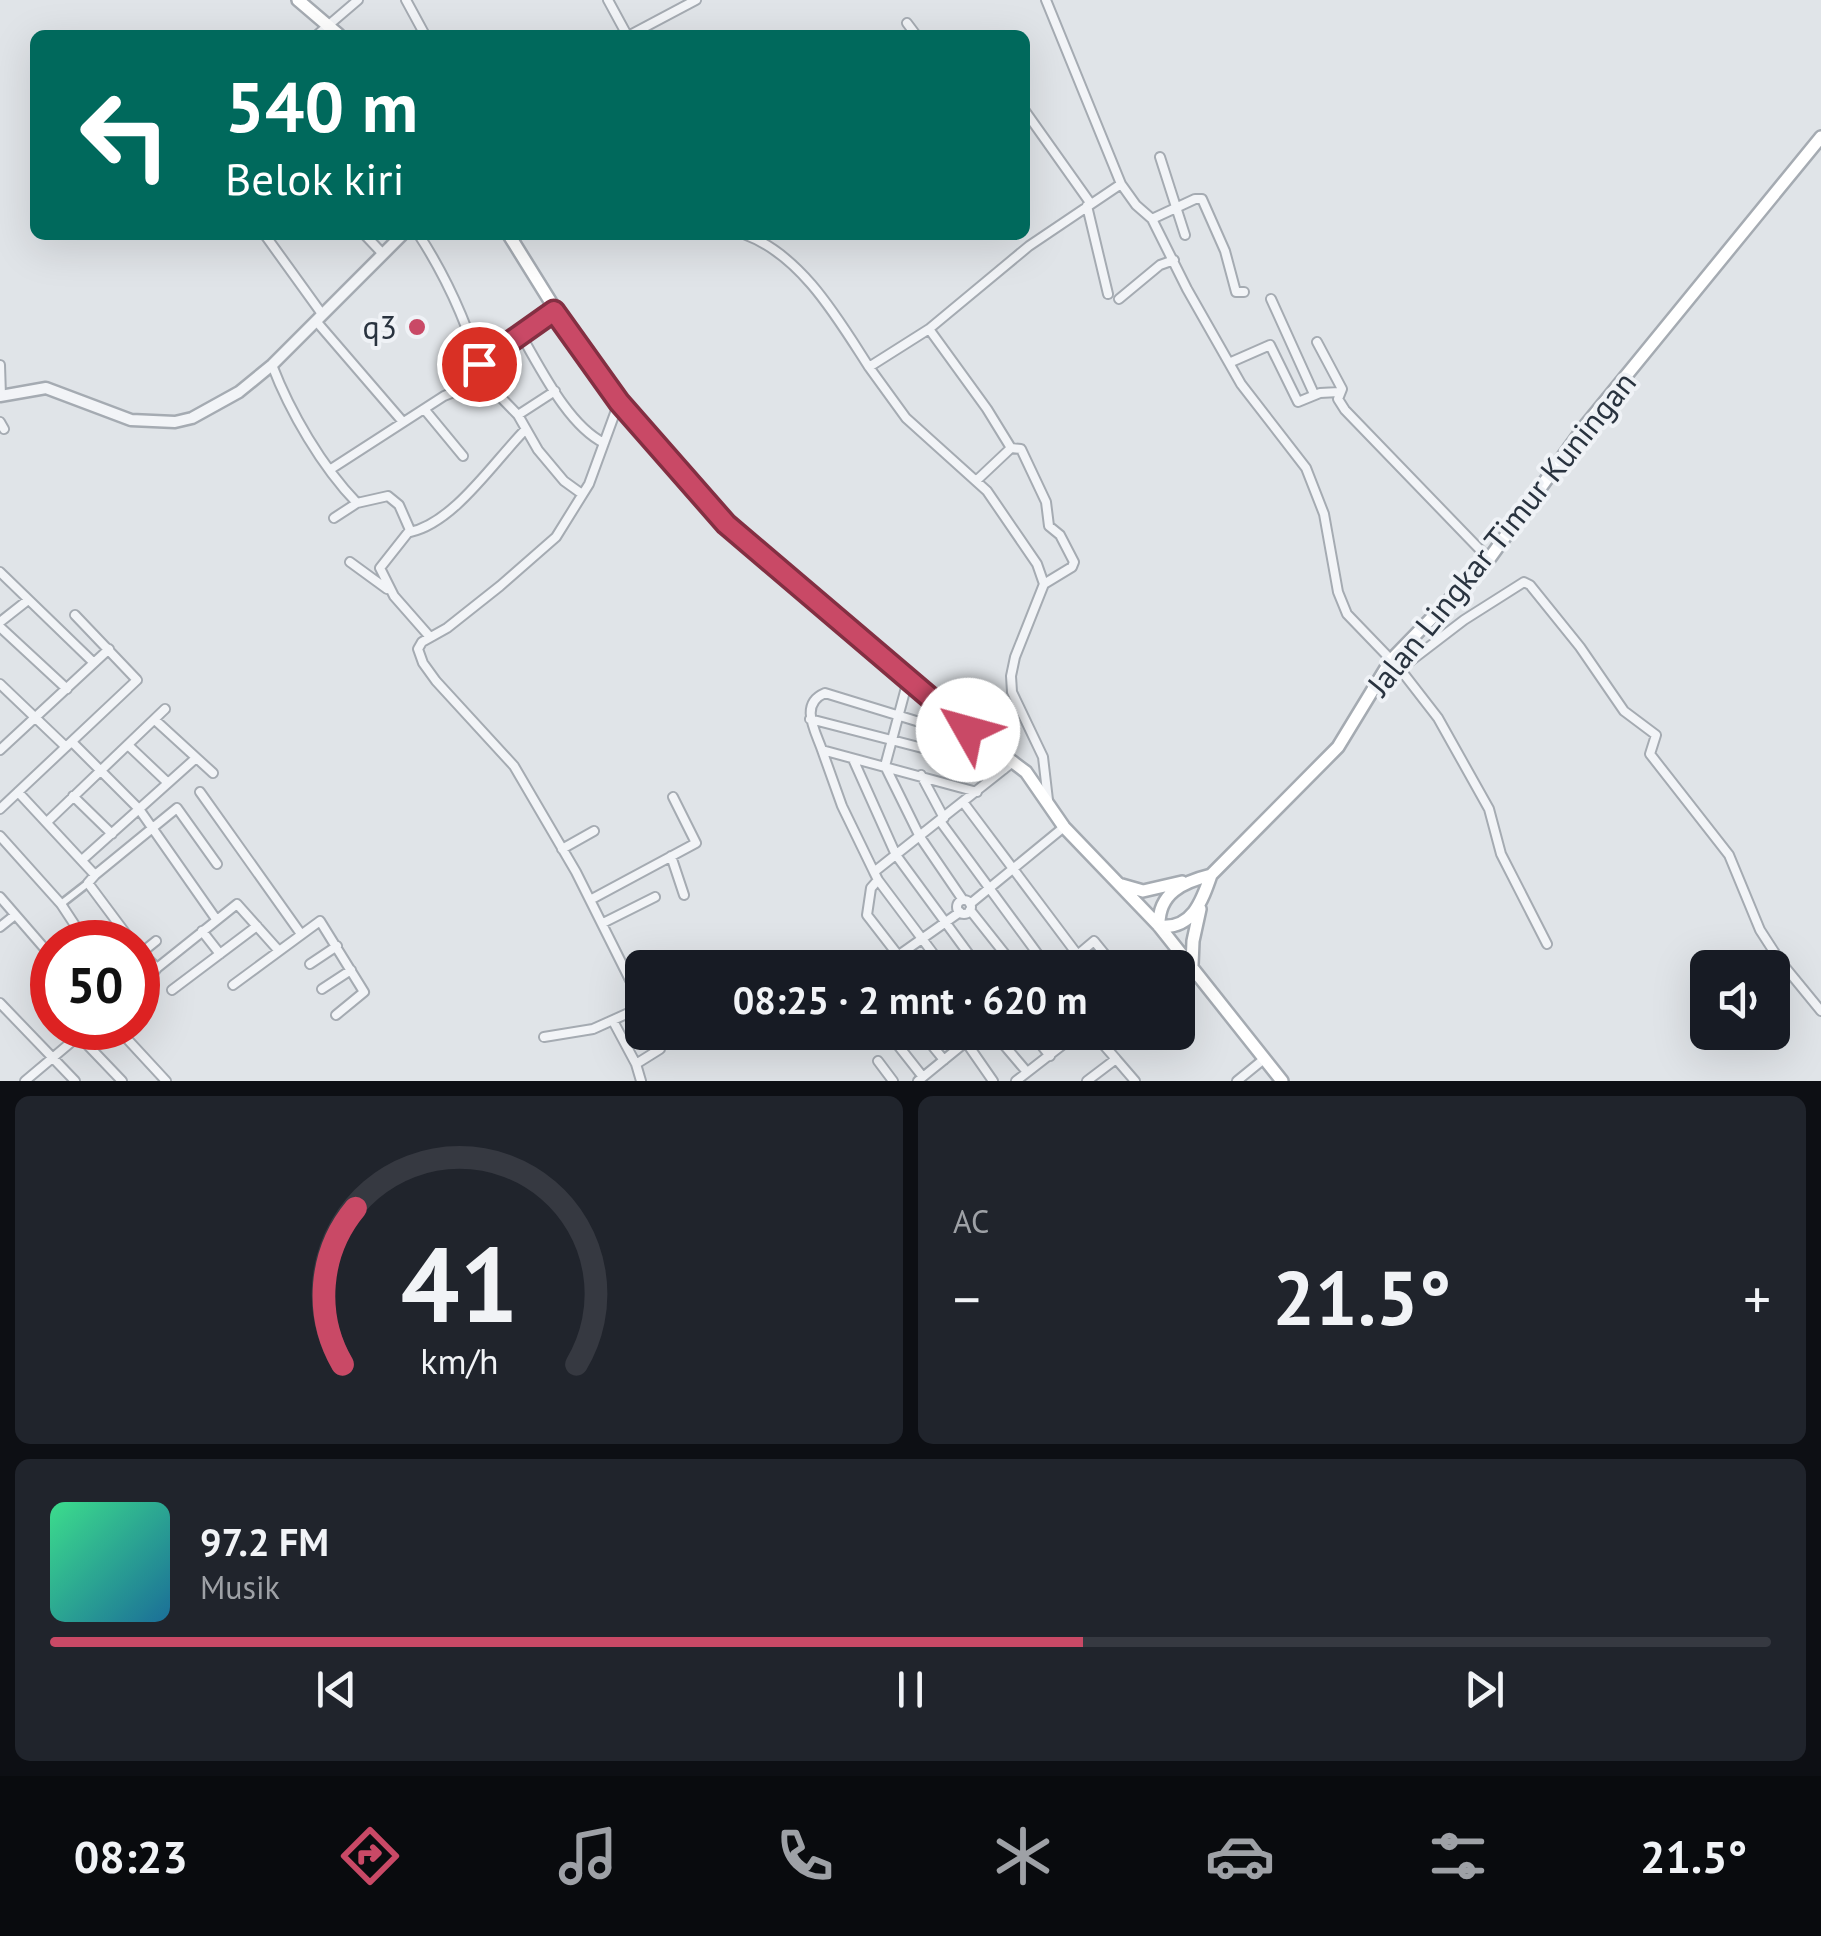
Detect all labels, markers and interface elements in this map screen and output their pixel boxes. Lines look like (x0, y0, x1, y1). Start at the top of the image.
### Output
text: 540 m (225, 61, 418, 151)
icon: left (60, 70, 190, 200)
text: Belok kiri (225, 149, 405, 207)
place label: q3 (362, 306, 397, 348)
marker: q3 (406, 316, 428, 338)
pin (437, 322, 522, 407)
icon: arrive (452, 337, 507, 392)
street label: Jalan Lingkar Timur Kuningan (1356, 362, 1645, 705)
position arrow (916, 678, 1020, 782)
speed limit sign: 50 (30, 920, 160, 1050)
map controls (1690, 950, 1790, 1050)
button: sound (1690, 950, 1790, 1050)
text: 08:25 · 2 mnt · 620 m (733, 975, 1087, 1024)
text: AC (953, 1200, 989, 1242)
text: 41 (400, 1216, 518, 1351)
text: 21.5° (1273, 1249, 1451, 1346)
text: − (953, 1263, 981, 1334)
text: + (1743, 1263, 1771, 1334)
text: km/h (420, 1338, 498, 1384)
text: 97.2 FM (200, 1517, 329, 1566)
text: Musik (200, 1566, 280, 1608)
icon: previous (309, 1662, 364, 1717)
icon: pause (883, 1662, 938, 1717)
icon: next (1457, 1662, 1512, 1717)
icon: directions (335, 1821, 405, 1891)
icon: music (553, 1821, 623, 1891)
icon: phone (770, 1821, 840, 1891)
icon: climate (988, 1821, 1058, 1891)
icon: car (1205, 1821, 1275, 1891)
icon: filters (1423, 1821, 1493, 1891)
text: 08:23 (74, 1827, 188, 1885)
text: 21.5° (1640, 1827, 1747, 1885)

